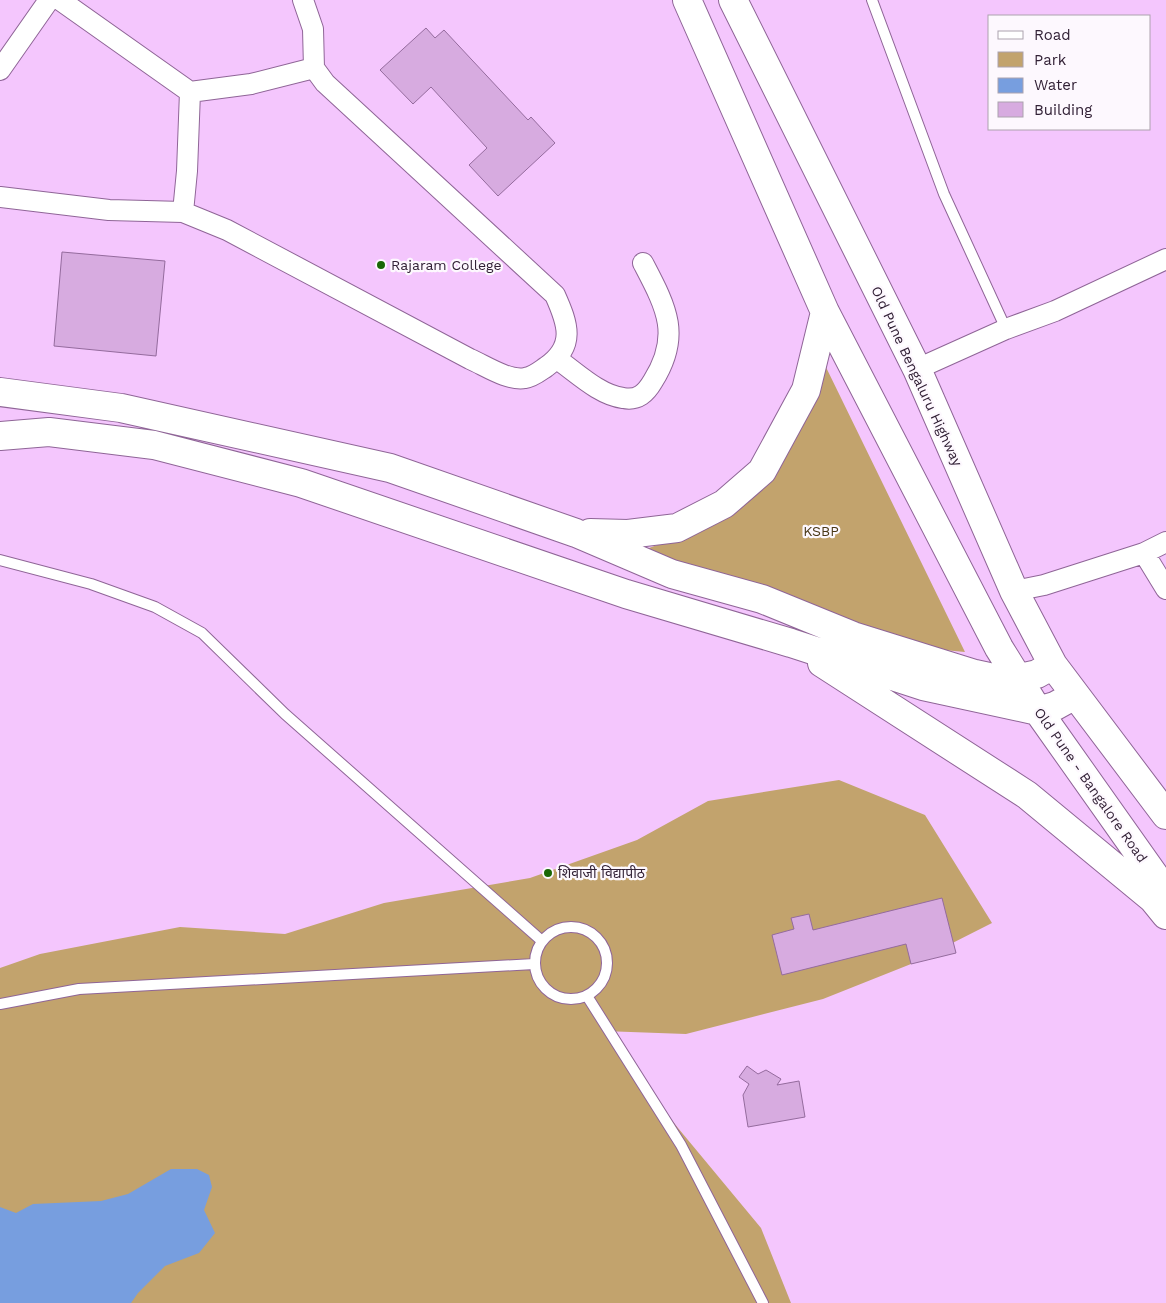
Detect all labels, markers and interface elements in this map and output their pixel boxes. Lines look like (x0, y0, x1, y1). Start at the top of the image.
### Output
legend (988, 15, 1151, 130)
text: Road (1034, 26, 1071, 44)
text: Park (1034, 51, 1067, 69)
text: Water (1034, 76, 1077, 94)
text: Building (1034, 101, 1092, 119)
place label: Rajaram College (391, 257, 502, 273)
marker: Rajaram College (375, 259, 387, 271)
street label: Old Pune Bengaluru Highway (868, 284, 966, 469)
park label: KSBP (803, 523, 839, 539)
street label: Old Pune - Bangalore Road (1031, 705, 1151, 865)
place label: शिवाजी विद्यापीठ (558, 865, 646, 881)
marker: शिवाजी विद्यापीठ (542, 867, 554, 879)

